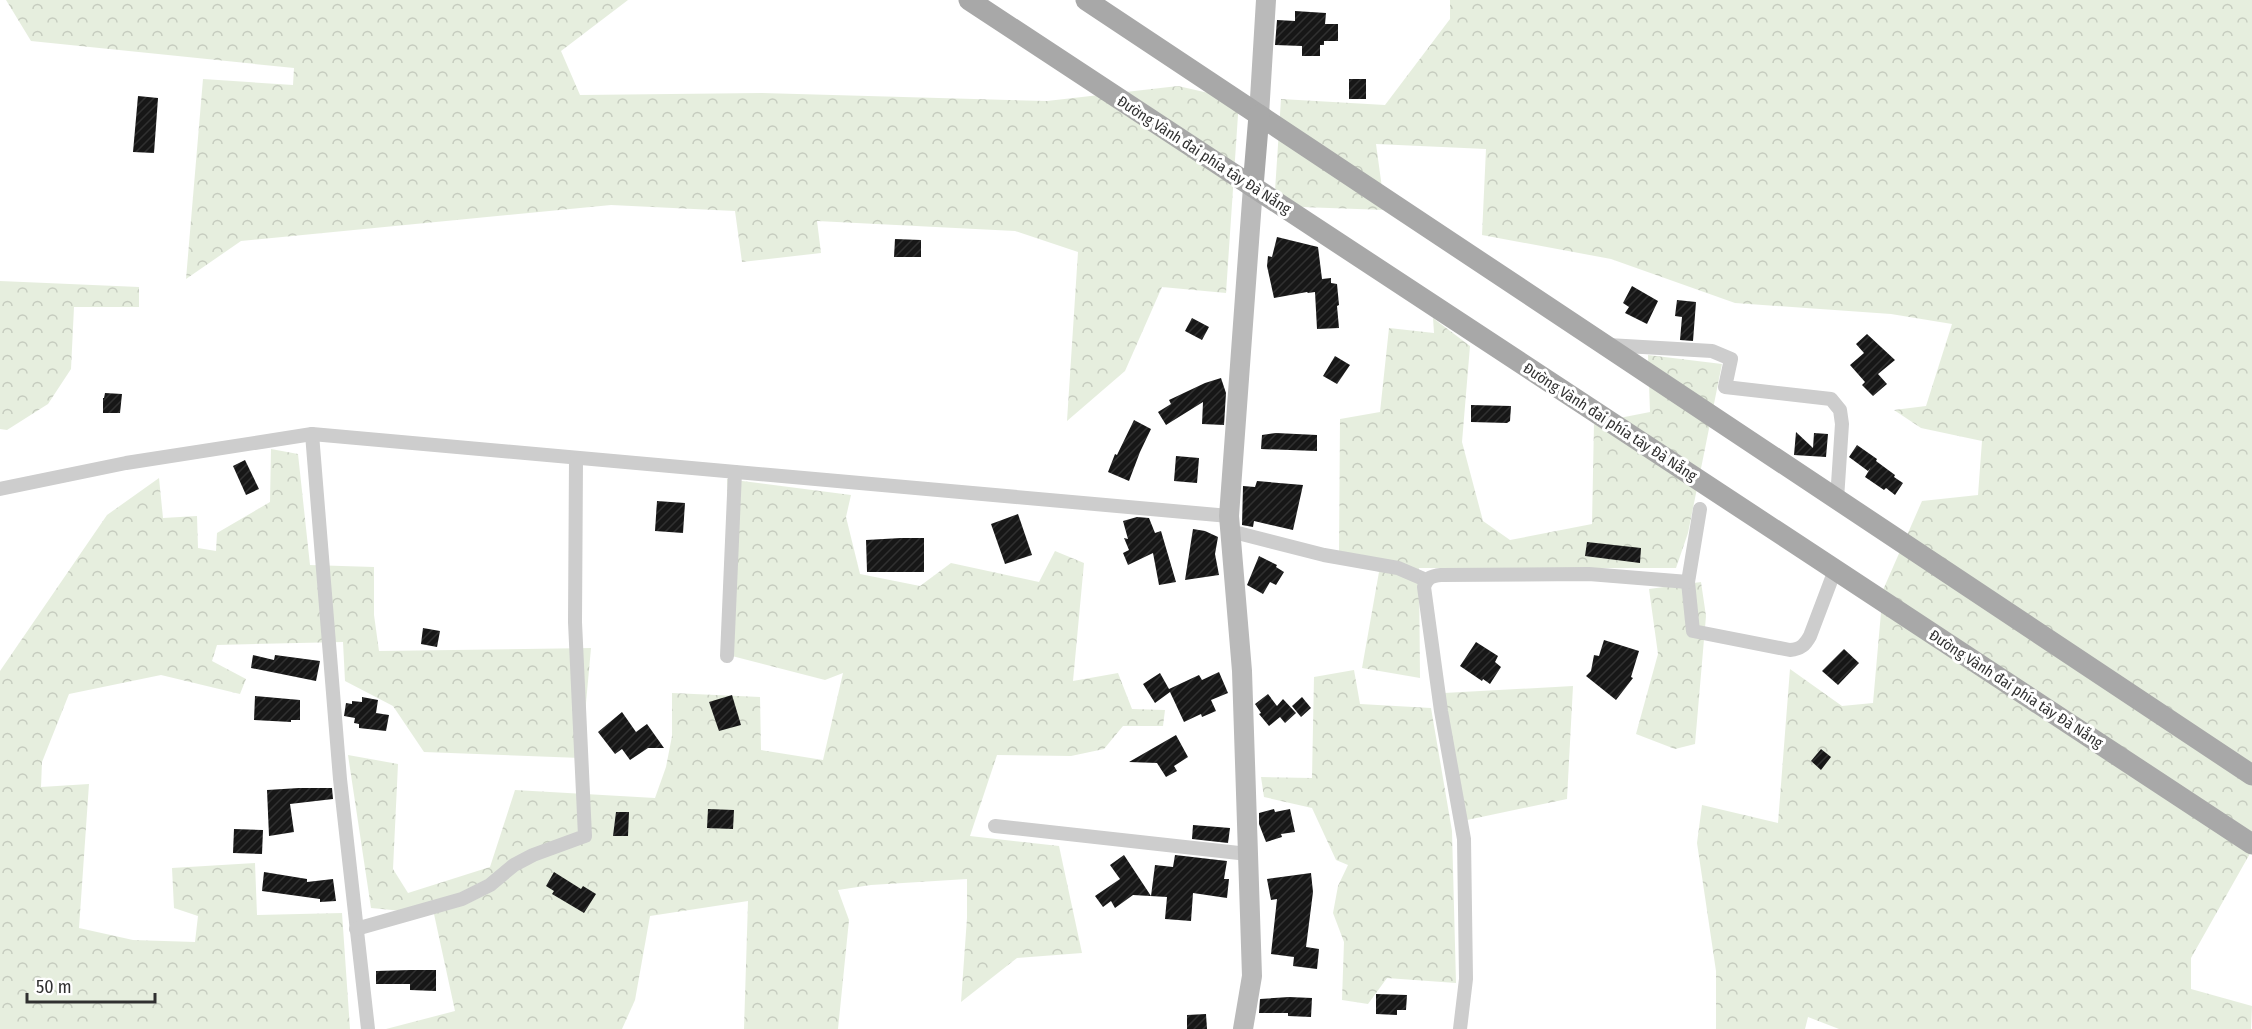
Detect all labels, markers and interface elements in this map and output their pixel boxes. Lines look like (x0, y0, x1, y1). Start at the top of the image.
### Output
street label: Đường Vành đai phía tây Đà Nẵng (1114, 92, 1294, 218)
street label: Đường Vành đai phía tây Đà Nẵng (1520, 359, 1700, 485)
street label: Đường Vành đai phía tây Đà Nẵng (1926, 626, 2106, 752)
scale bar (27, 966, 154, 1004)
text: 50 m (36, 976, 72, 998)

